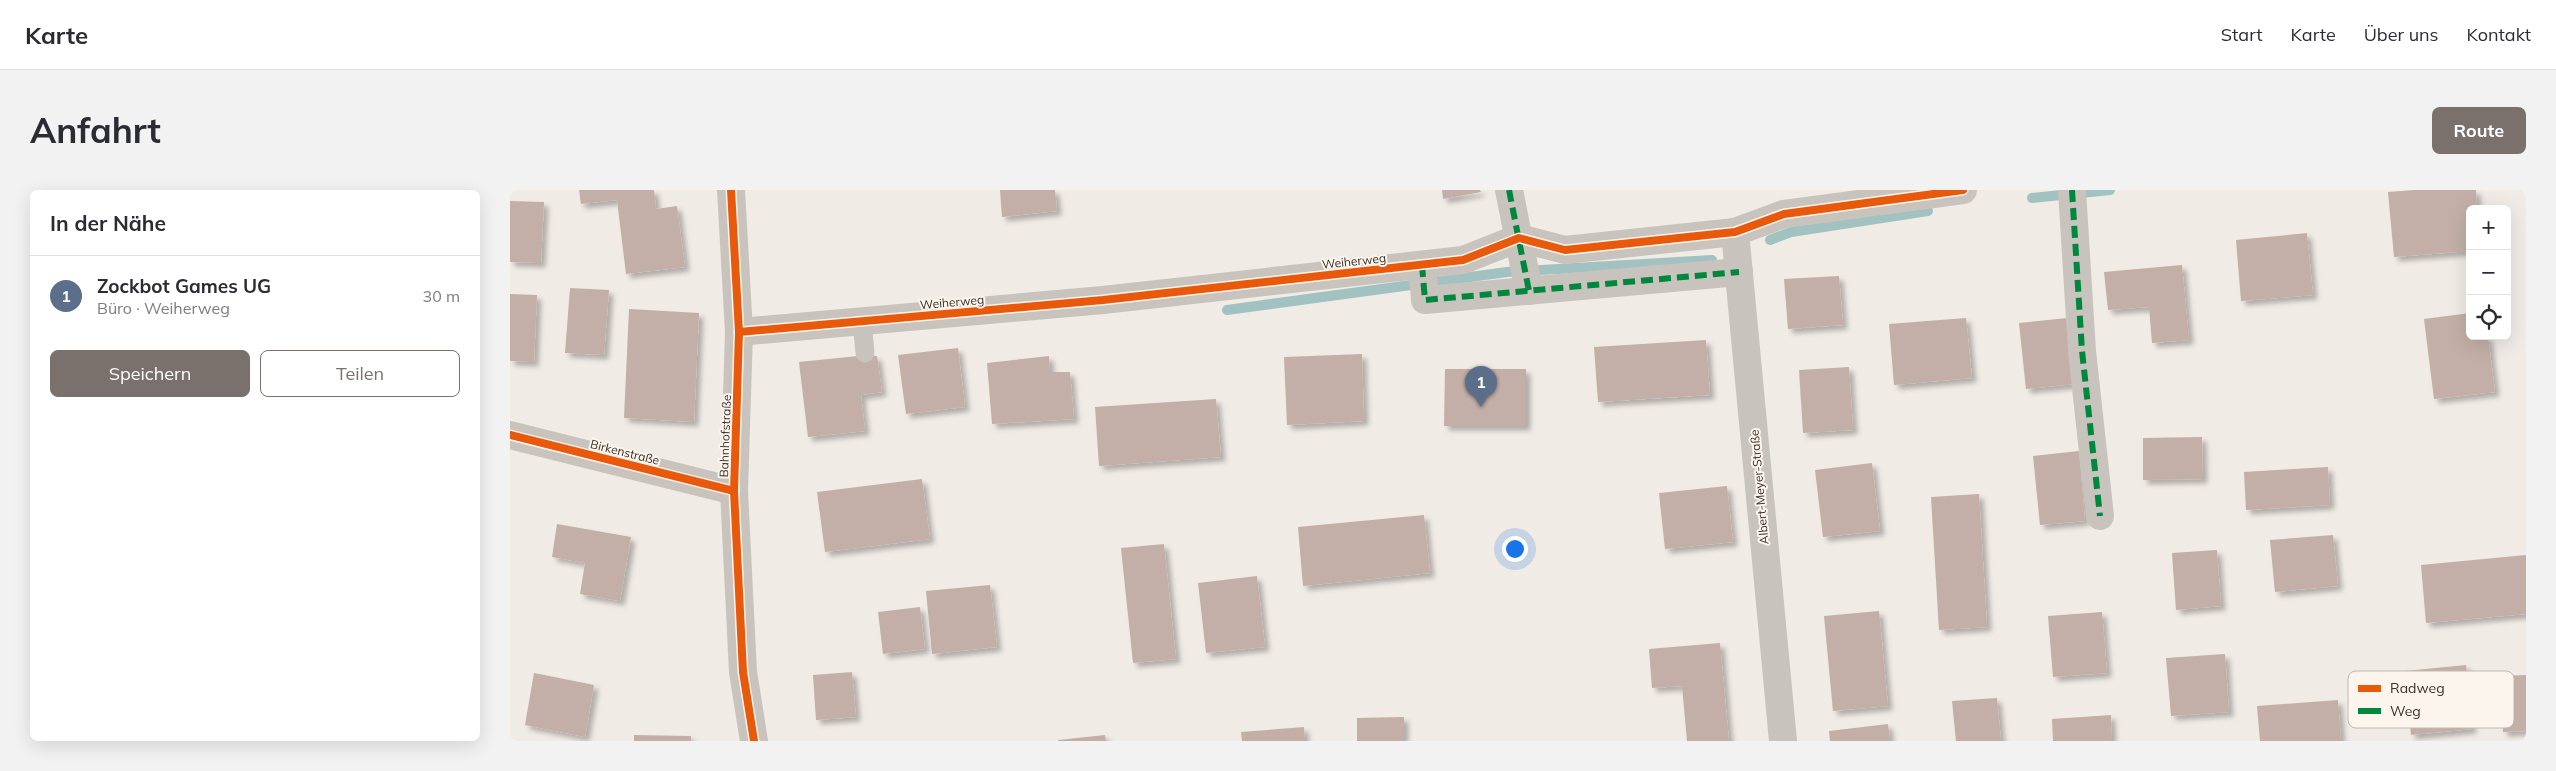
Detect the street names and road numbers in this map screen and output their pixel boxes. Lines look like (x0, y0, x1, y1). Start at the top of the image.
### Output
street label: Weiherweg (1321, 250, 1387, 272)
street label: Weiherweg (919, 292, 985, 312)
street label: Bahnhofstraße (716, 394, 734, 478)
street label: Albert-Meyer-Straße (1747, 429, 1771, 545)
street label: Birkenstraße (589, 436, 661, 468)

